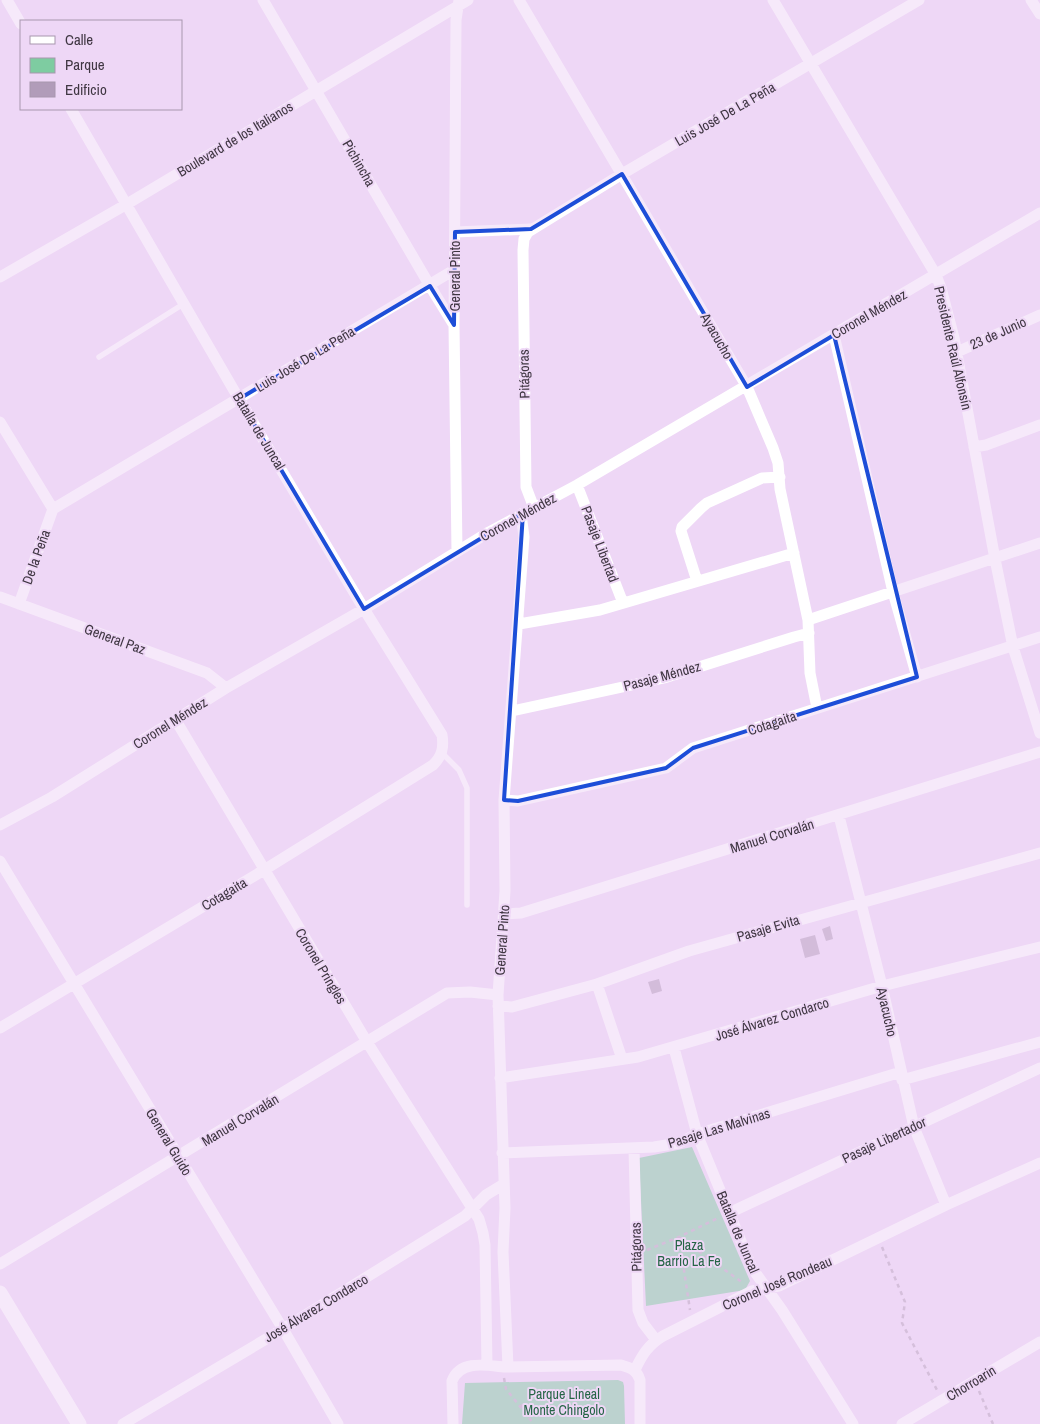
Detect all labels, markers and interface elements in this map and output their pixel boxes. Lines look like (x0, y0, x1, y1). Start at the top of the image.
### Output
legend (20, 20, 182, 110)
text: Calle (65, 29, 93, 50)
text: Parque (65, 54, 105, 75)
street label: Luis José De La Peña (672, 78, 779, 150)
text: Edificio (65, 79, 107, 100)
street label: Boulevard de los Italianos (174, 97, 296, 181)
street label: Pichincha (338, 136, 380, 190)
street label: General Pinto (446, 241, 464, 311)
street label: Presidente Raúl Alfonsín (930, 284, 976, 412)
street label: Coronel Méndez (828, 285, 910, 343)
street label: Ayacucho (696, 309, 737, 362)
street label: 23 de Junio (967, 313, 1029, 353)
street label: Luis José De La Peña (252, 322, 359, 396)
street label: Pitágoras (515, 349, 533, 399)
street label: Batalla de Juncal (229, 389, 289, 473)
street label: Coronel Méndez (477, 489, 559, 545)
street label: Pasaje Libertad (577, 503, 623, 585)
street label: De la Peña (18, 527, 54, 587)
street label: General Paz (82, 620, 148, 658)
street label: Pasaje Méndez (621, 657, 703, 695)
street label: Coronel Méndez (130, 693, 211, 753)
street label: Cotagaita (746, 707, 799, 739)
street label: Manuel Corvalán (728, 815, 816, 857)
street label: Cotagaita (198, 873, 250, 915)
street label: General Pinto (491, 904, 513, 976)
street label: Pasaje Evita (735, 910, 802, 946)
street label: Coronel Pringles (291, 925, 351, 1008)
street label: Ayacucho (872, 985, 901, 1038)
street label: José Álvarez Condarco (713, 993, 831, 1045)
street label: Manuel Corvalán (198, 1090, 282, 1150)
street label: Pasaje Las Malvinas (666, 1104, 773, 1152)
street label: General Guido (142, 1105, 196, 1179)
street label: Pasaje Libertador (839, 1113, 929, 1167)
street label: Batalla de Juncal (713, 1188, 763, 1276)
street label: Pitágoras (627, 1222, 645, 1272)
park label: Plaza Barrio La Fe (657, 1236, 721, 1270)
street label: Coronel José Rondeau (719, 1252, 835, 1314)
street label: José Álvarez Condarco (261, 1270, 371, 1346)
street label: Chorroarin (943, 1361, 999, 1405)
park label: Parque Lineal Monte Chingolo (523, 1385, 605, 1419)

